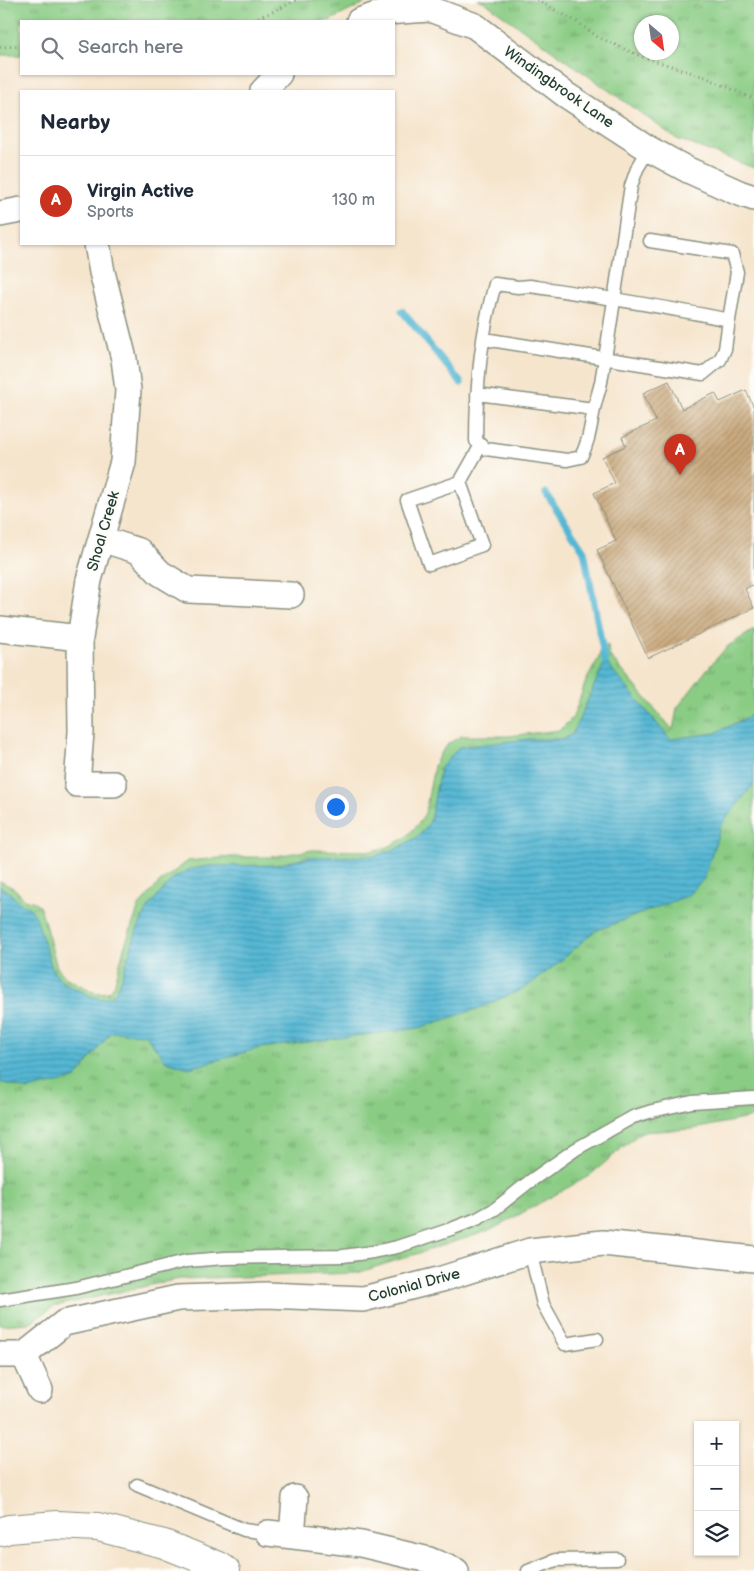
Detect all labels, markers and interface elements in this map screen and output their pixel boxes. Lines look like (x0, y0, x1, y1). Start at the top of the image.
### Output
north arrow (634, 15, 679, 60)
search box (20, 20, 395, 75)
icon: search (38, 34, 66, 62)
text: Search here (78, 36, 183, 59)
street label: Windingbrook Lane (500, 42, 618, 133)
text: Nearby (40, 110, 110, 135)
text: Virgin Active (87, 180, 194, 203)
text: A (51, 191, 61, 210)
text: 130 m (332, 191, 375, 210)
text: Sports (87, 203, 134, 222)
pin: A (664, 434, 696, 475)
street label: Shoal Creek (83, 488, 124, 574)
your location (323, 794, 349, 820)
street label: Colonial Drive (366, 1264, 462, 1307)
map controls (694, 1421, 739, 1556)
button: + (694, 1421, 739, 1466)
button: − (694, 1466, 739, 1511)
button: layers (694, 1511, 739, 1556)

